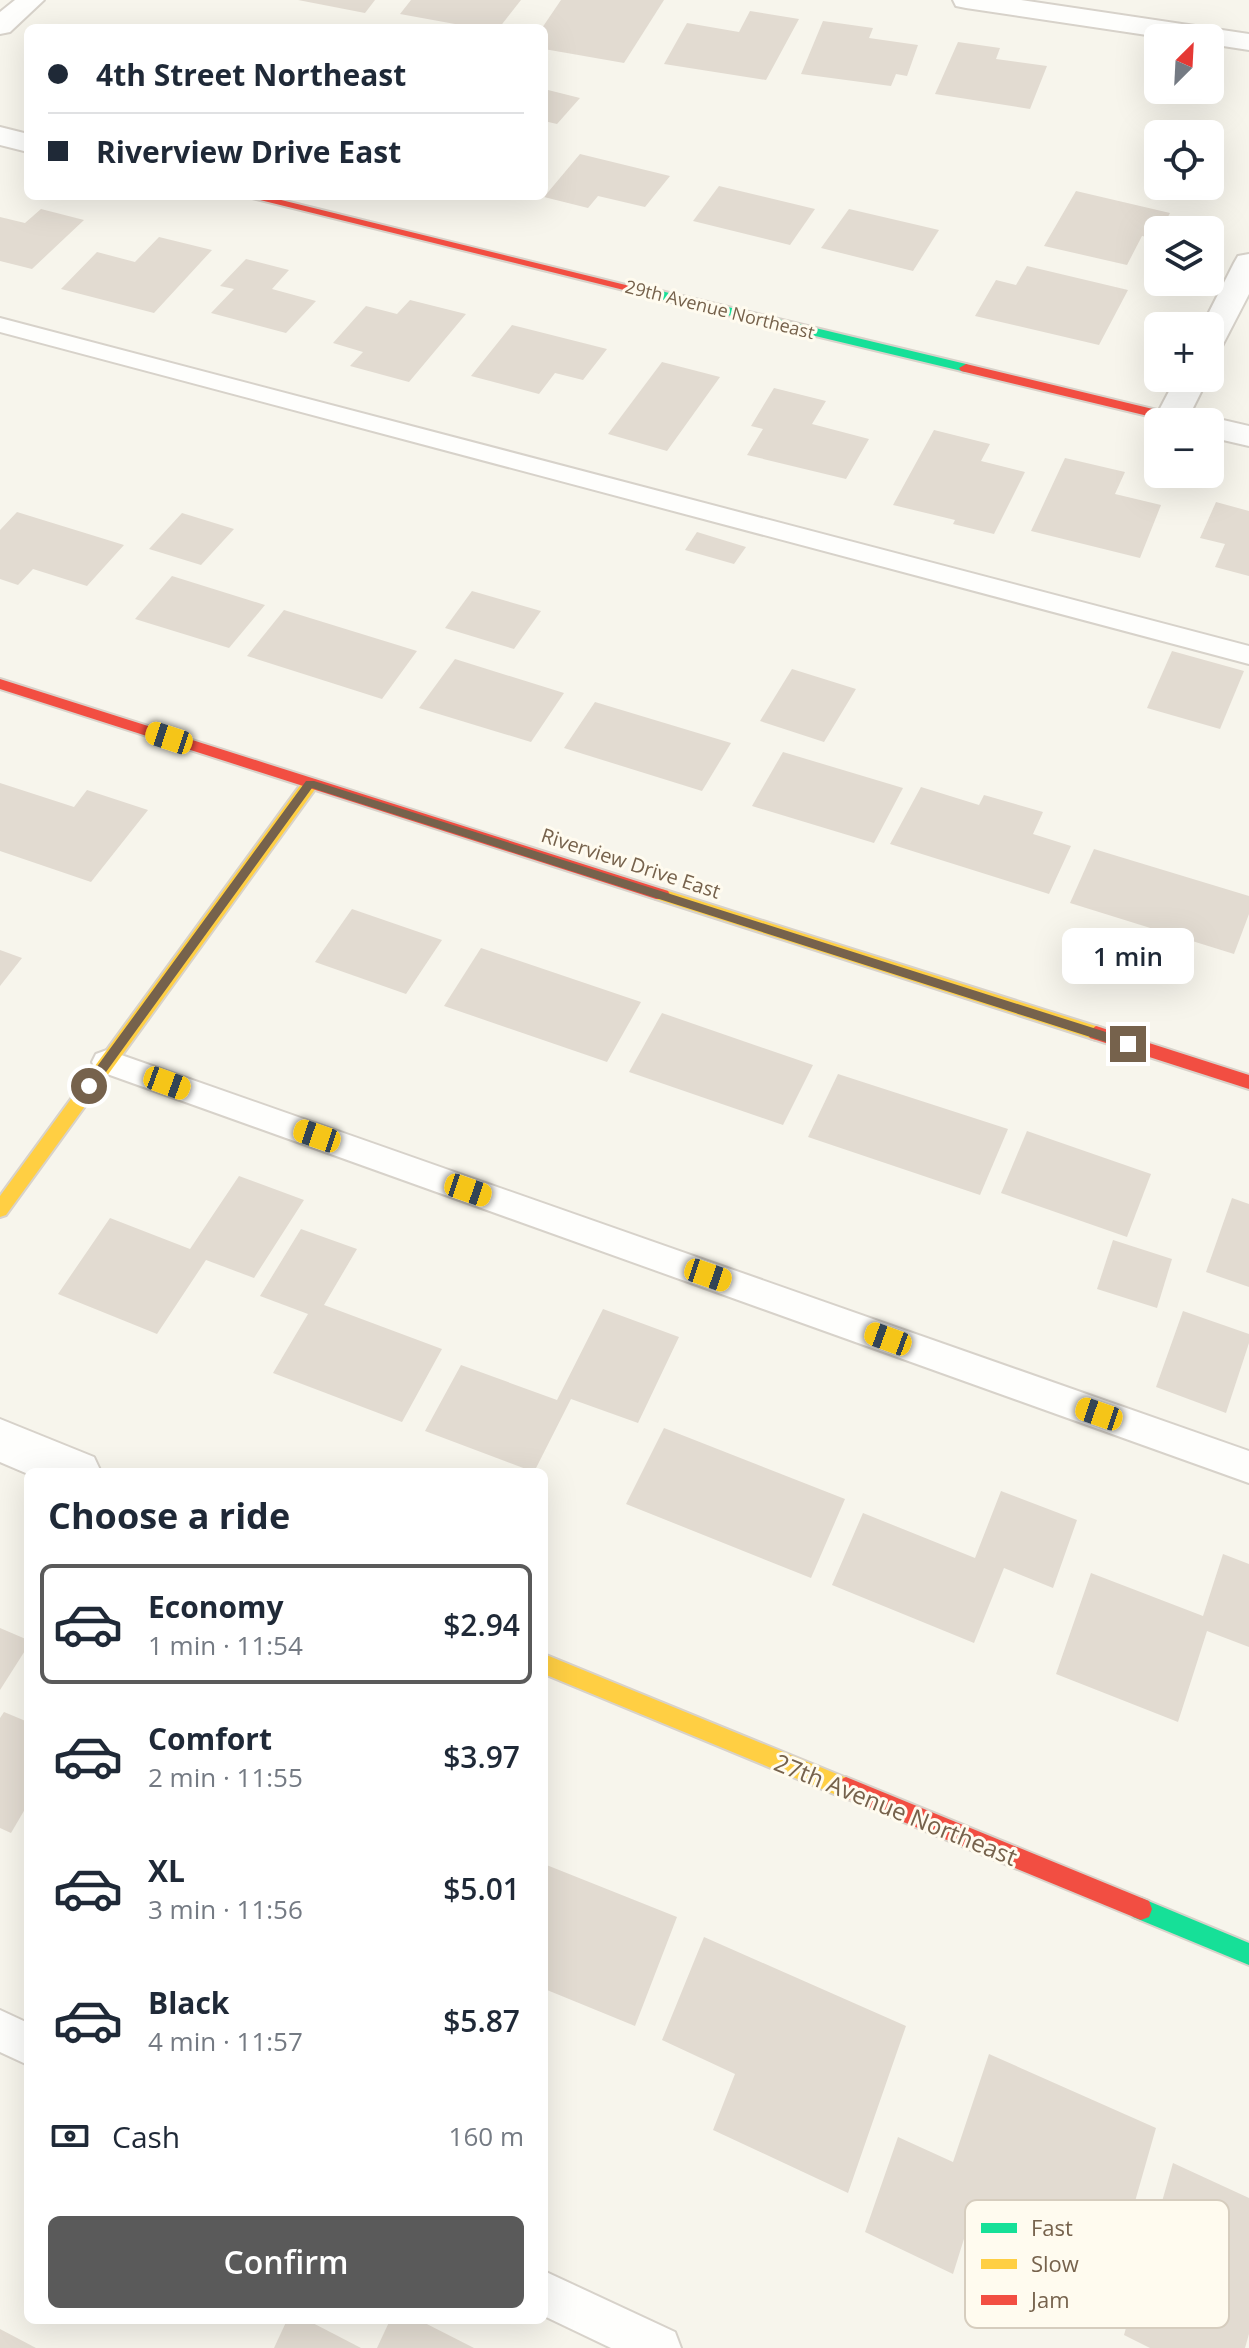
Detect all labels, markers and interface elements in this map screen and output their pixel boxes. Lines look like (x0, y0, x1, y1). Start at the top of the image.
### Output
north arrow (1144, 24, 1224, 104)
map controls (1144, 24, 1224, 488)
text: 4th Street Northeast (96, 54, 406, 95)
button: locate (1144, 120, 1224, 200)
text: Riverview Drive East (96, 131, 401, 172)
button: layers (1144, 216, 1224, 296)
street label: 29th Avenue Northeast (623, 274, 817, 344)
button: + (1144, 312, 1224, 392)
button: − (1144, 408, 1224, 488)
car (142, 719, 196, 757)
street label: Riverview Drive East (538, 821, 724, 905)
callout: 1 min (1062, 928, 1194, 984)
text: 1 min (1093, 938, 1163, 974)
route end (1110, 1026, 1146, 1062)
car (140, 1064, 194, 1102)
route start (71, 1068, 107, 1104)
car (290, 1117, 344, 1155)
car (441, 1171, 495, 1209)
car (681, 1256, 735, 1294)
car (861, 1320, 915, 1358)
car (1072, 1395, 1126, 1433)
text: Choose a ride (48, 1491, 290, 1540)
text: Economy (148, 1586, 284, 1627)
icon: car (52, 1588, 124, 1660)
text: $2.94 (443, 1604, 520, 1645)
text: 1 min · 11:54 (148, 1627, 303, 1663)
text: Comfort (148, 1718, 272, 1759)
icon: car (52, 1720, 124, 1792)
text: $3.97 (443, 1736, 520, 1777)
street label: 27th Avenue Northeast (770, 1745, 1022, 1873)
text: 2 min · 11:55 (148, 1759, 303, 1795)
text: XL (148, 1850, 185, 1891)
icon: car (52, 1852, 124, 1924)
text: $5.01 (443, 1868, 520, 1909)
text: 3 min · 11:56 (148, 1891, 303, 1927)
text: Black (148, 1982, 229, 2023)
icon: car (52, 1984, 124, 2056)
text: $5.87 (443, 2000, 520, 2041)
text: 4 min · 11:57 (148, 2023, 303, 2059)
icon: cash (48, 2114, 92, 2158)
text: Cash (112, 2116, 180, 2157)
text: 160 m (449, 2118, 524, 2154)
legend (965, 2200, 1229, 2328)
text: Fast (1031, 2212, 1073, 2242)
button: Confirm (48, 2216, 524, 2308)
text: Slow (1031, 2248, 1079, 2278)
text: Jam (1029, 2284, 1070, 2314)

